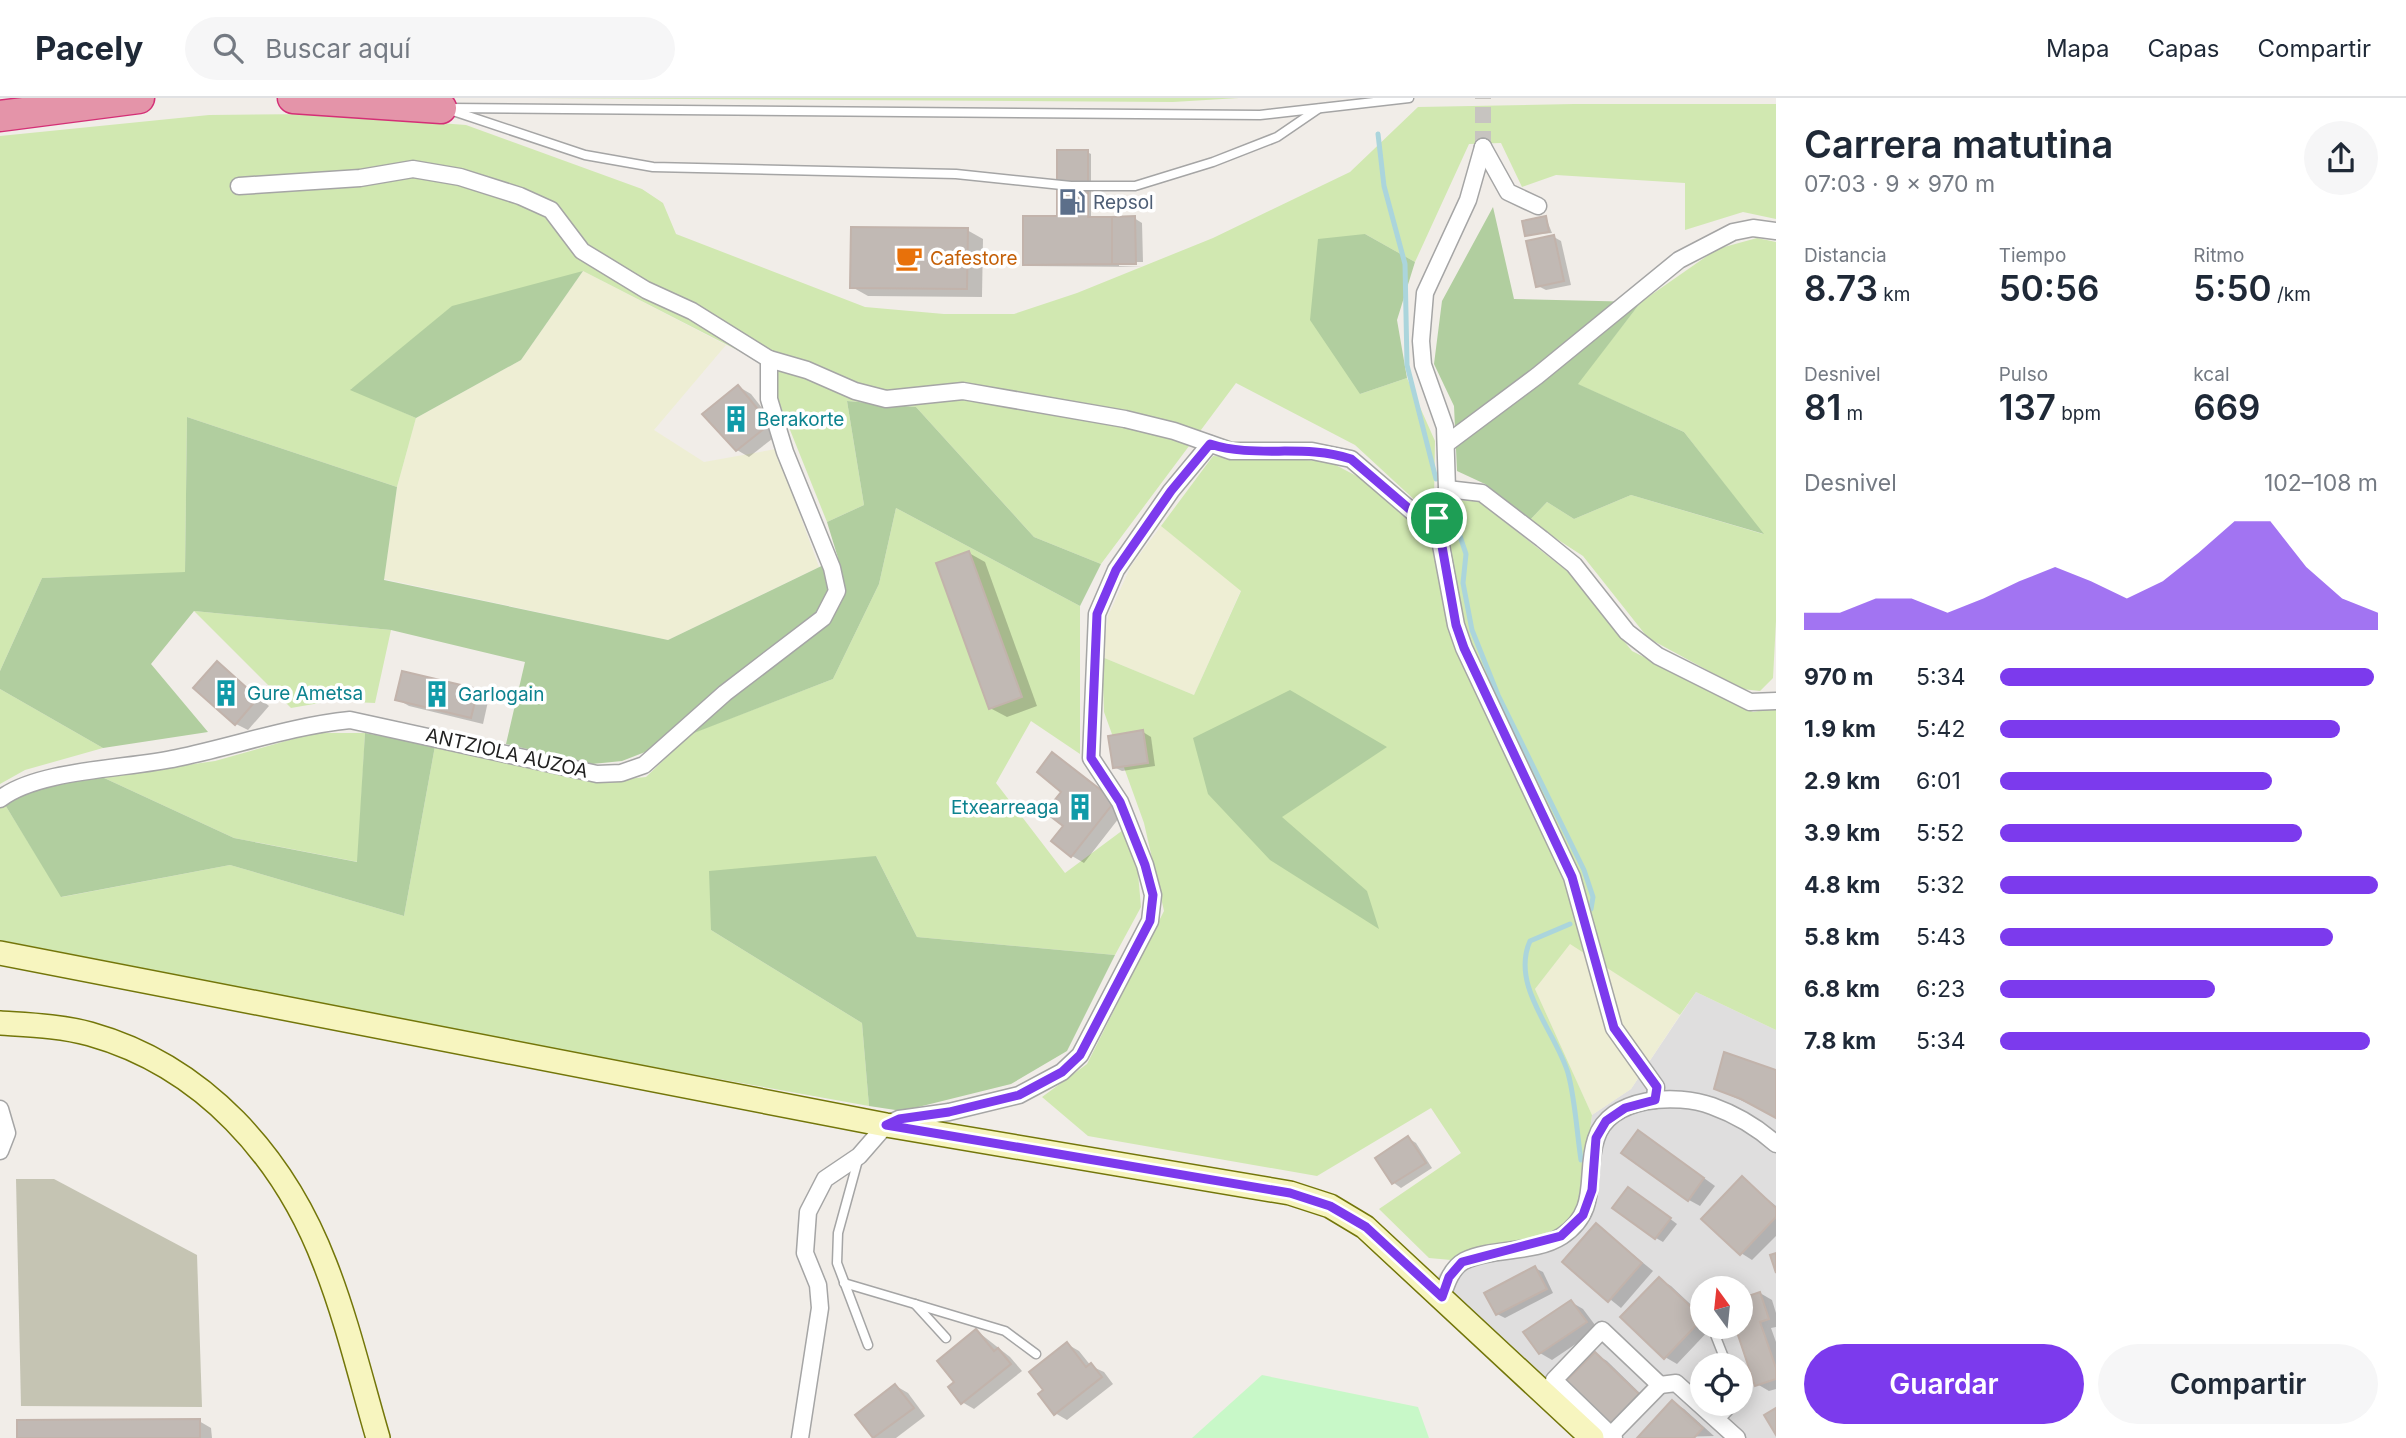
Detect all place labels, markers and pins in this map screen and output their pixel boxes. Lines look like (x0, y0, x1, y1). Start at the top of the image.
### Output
fuel station icon: Repsol (1057, 187, 1087, 217)
place label: Repsol (1093, 191, 1154, 214)
cafe icon: Cafestore (894, 243, 924, 273)
place label: Cafestore (930, 247, 1017, 270)
building icon: Berakorte (721, 404, 751, 434)
place label: Berakorte (757, 408, 844, 431)
pin (1407, 488, 1467, 548)
building icon: Gure Ametsa (211, 678, 241, 708)
building icon: Garlogain (422, 679, 452, 709)
place label: Gure Ametsa (247, 682, 363, 705)
place label: Garlogain (458, 683, 544, 706)
building icon: Etxearreaga (1065, 792, 1095, 822)
place label: Etxearreaga (951, 796, 1059, 819)

